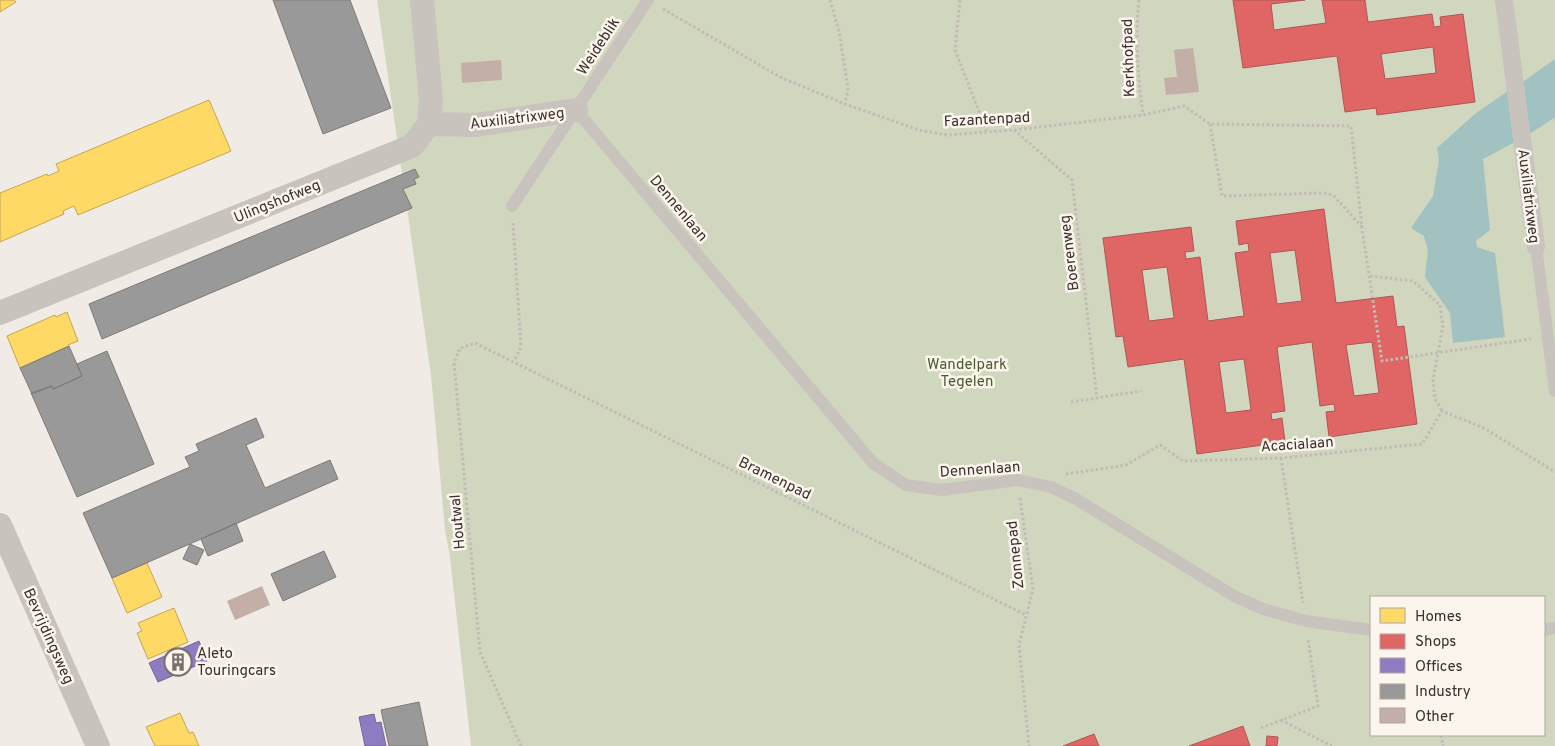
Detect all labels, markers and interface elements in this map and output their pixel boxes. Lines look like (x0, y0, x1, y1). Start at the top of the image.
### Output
street label: Weideblik (574, 14, 625, 79)
street label: Kerkhofpad (1119, 18, 1140, 98)
street label: Auxiliatrixweg (469, 104, 566, 135)
street label: Fazantenpad (943, 109, 1031, 132)
street label: Auxiliatrixweg (1512, 148, 1543, 245)
street label: Dennenlaan (645, 172, 711, 246)
street label: Ulingshofweg (231, 176, 324, 228)
street label: Boerenweg (1056, 214, 1085, 292)
park label: Wandelpark Tegelen (927, 356, 1007, 392)
street label: Acacialaan (1260, 433, 1334, 458)
street label: Bramenpad (735, 454, 814, 505)
street label: Dennenlaan (939, 458, 1021, 483)
street label: Houtwal (447, 494, 470, 550)
street label: Zonnepad (1003, 520, 1030, 590)
street label: Bevrijdingsweg (18, 586, 77, 688)
legend (1370, 596, 1545, 736)
text: Homes (1415, 608, 1462, 627)
text: Shops (1415, 633, 1456, 652)
place label: Aleto Touringcars (197, 645, 276, 681)
building icon: Aleto Touringcars (163, 647, 193, 677)
text: Offices (1415, 658, 1462, 677)
text: Industry (1415, 683, 1471, 702)
text: Other (1415, 708, 1454, 727)

